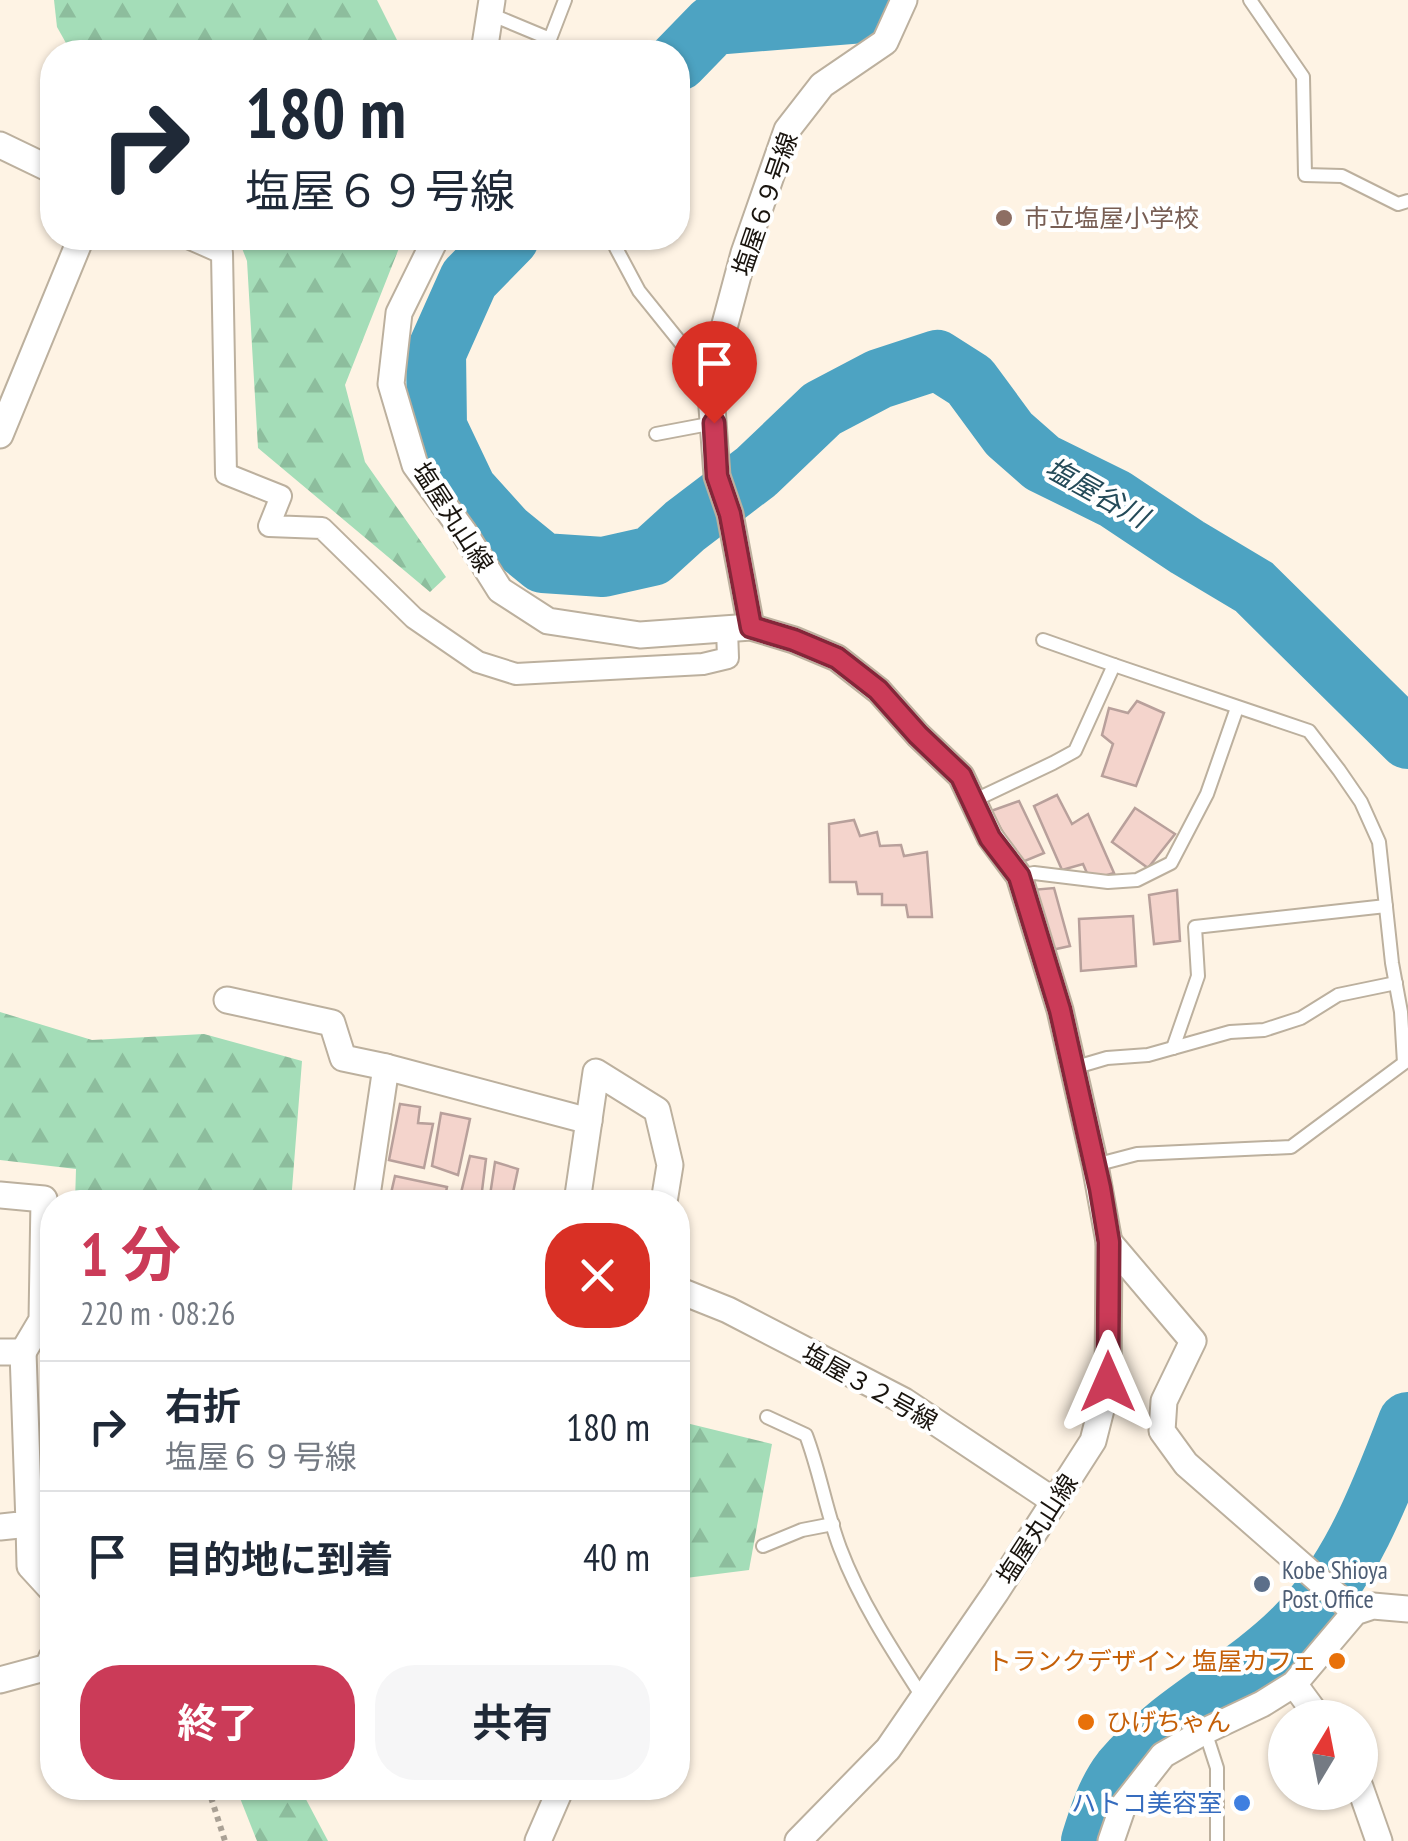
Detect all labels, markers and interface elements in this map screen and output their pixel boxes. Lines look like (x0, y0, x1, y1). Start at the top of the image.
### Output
text: 180 m (245, 67, 406, 157)
icon: right (80, 80, 210, 210)
street label: 塩屋６９号線 (725, 128, 805, 280)
text: 塩屋６９号線 (245, 161, 515, 219)
place label: 市立塩屋小学校 (1024, 202, 1199, 234)
marker: 市立塩屋小学校 (993, 207, 1015, 229)
pin (672, 321, 757, 424)
icon: arrive (687, 336, 742, 391)
water label: 塩屋谷川 (1039, 449, 1158, 537)
street label: 塩屋丸山線 (406, 456, 500, 578)
text: 1 分 (80, 1215, 181, 1293)
button: close (545, 1223, 650, 1328)
text: 220 m · 08:26 (80, 1292, 235, 1334)
position arrow (1056, 1330, 1160, 1434)
street label: 塩屋３２号線 (797, 1337, 943, 1437)
text: 右折 (165, 1381, 241, 1430)
icon: right (80, 1399, 135, 1454)
text: 180 m (566, 1402, 650, 1451)
text: 塩屋６９号線 (165, 1435, 357, 1477)
street label: 塩屋丸山線 (990, 1468, 1084, 1590)
icon: arrive (80, 1529, 135, 1584)
text: 40 m (583, 1532, 650, 1581)
text: 目的地に到着 (165, 1534, 393, 1583)
place label: Kobe Shioya Post Office (1282, 1554, 1388, 1615)
marker: Kobe Shioya Post Office (1251, 1573, 1273, 1595)
place label: トランクデザイン 塩屋カフェ (987, 1645, 1317, 1677)
marker: トランクデザイン 塩屋カフェ (1326, 1650, 1348, 1672)
button: 終了 (80, 1665, 355, 1780)
button: 共有 (375, 1665, 650, 1780)
north arrow (1268, 1700, 1378, 1810)
map controls (1268, 1700, 1378, 1810)
place label: ひげちゃん (1106, 1706, 1231, 1738)
marker: ひげちゃん (1075, 1711, 1097, 1733)
place label: ハトコ美容室 (1071, 1787, 1222, 1819)
marker: ハトコ美容室 (1231, 1792, 1253, 1814)

